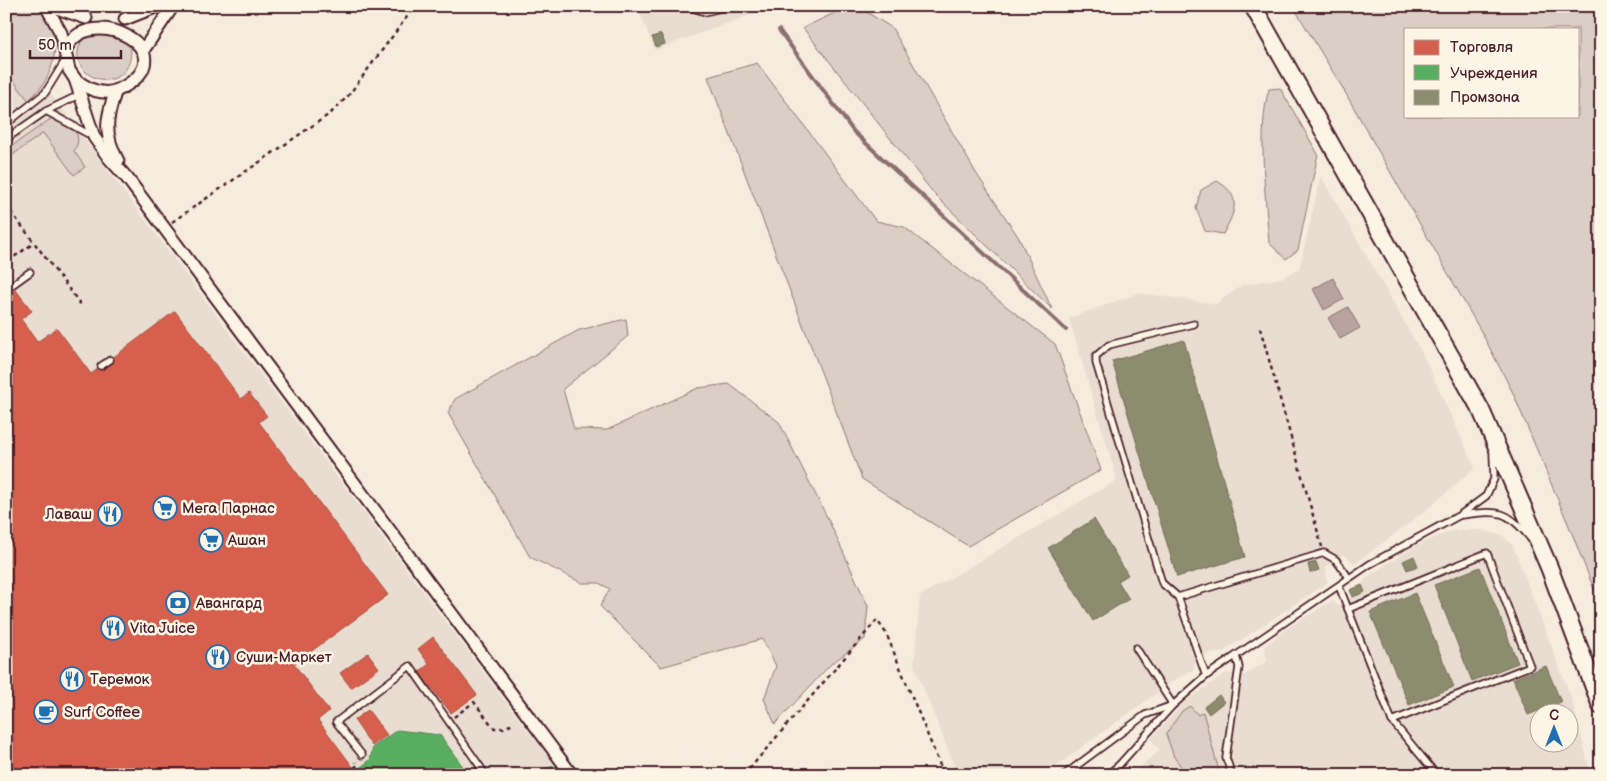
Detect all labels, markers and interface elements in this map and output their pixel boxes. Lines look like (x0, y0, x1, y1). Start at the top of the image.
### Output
scale bar (30, 28, 121, 60)
legend (1404, 28, 1580, 118)
text: 50 m (38, 36, 72, 55)
text: Торговля (1450, 38, 1513, 57)
text: Учреждения (1450, 64, 1537, 83)
text: Промзона (1450, 88, 1520, 107)
supermarket icon: Мега Парнас (152, 495, 178, 521)
place label: Мега Парнас (182, 499, 275, 518)
restaurant icon: Лаваш (97, 501, 123, 527)
place label: Лаваш (44, 505, 92, 524)
supermarket icon: Ашан (198, 527, 224, 553)
place label: Ашан (227, 531, 266, 550)
bank icon: Авангард (165, 590, 191, 616)
place label: Авангард (195, 594, 262, 613)
restaurant icon: Vita Juice (100, 615, 126, 641)
place label: Vita Juice (130, 619, 195, 638)
restaurant icon: Суши-Маркет (205, 644, 231, 670)
place label: Суши-Маркет (236, 648, 332, 667)
restaurant icon: Теремок (59, 666, 85, 692)
place label: Теремок (90, 670, 150, 689)
cafe icon: Surf Coffee (33, 699, 59, 725)
place label: Surf Coffee (64, 703, 140, 722)
north arrow (1530, 704, 1580, 754)
text: С (1549, 707, 1559, 724)

